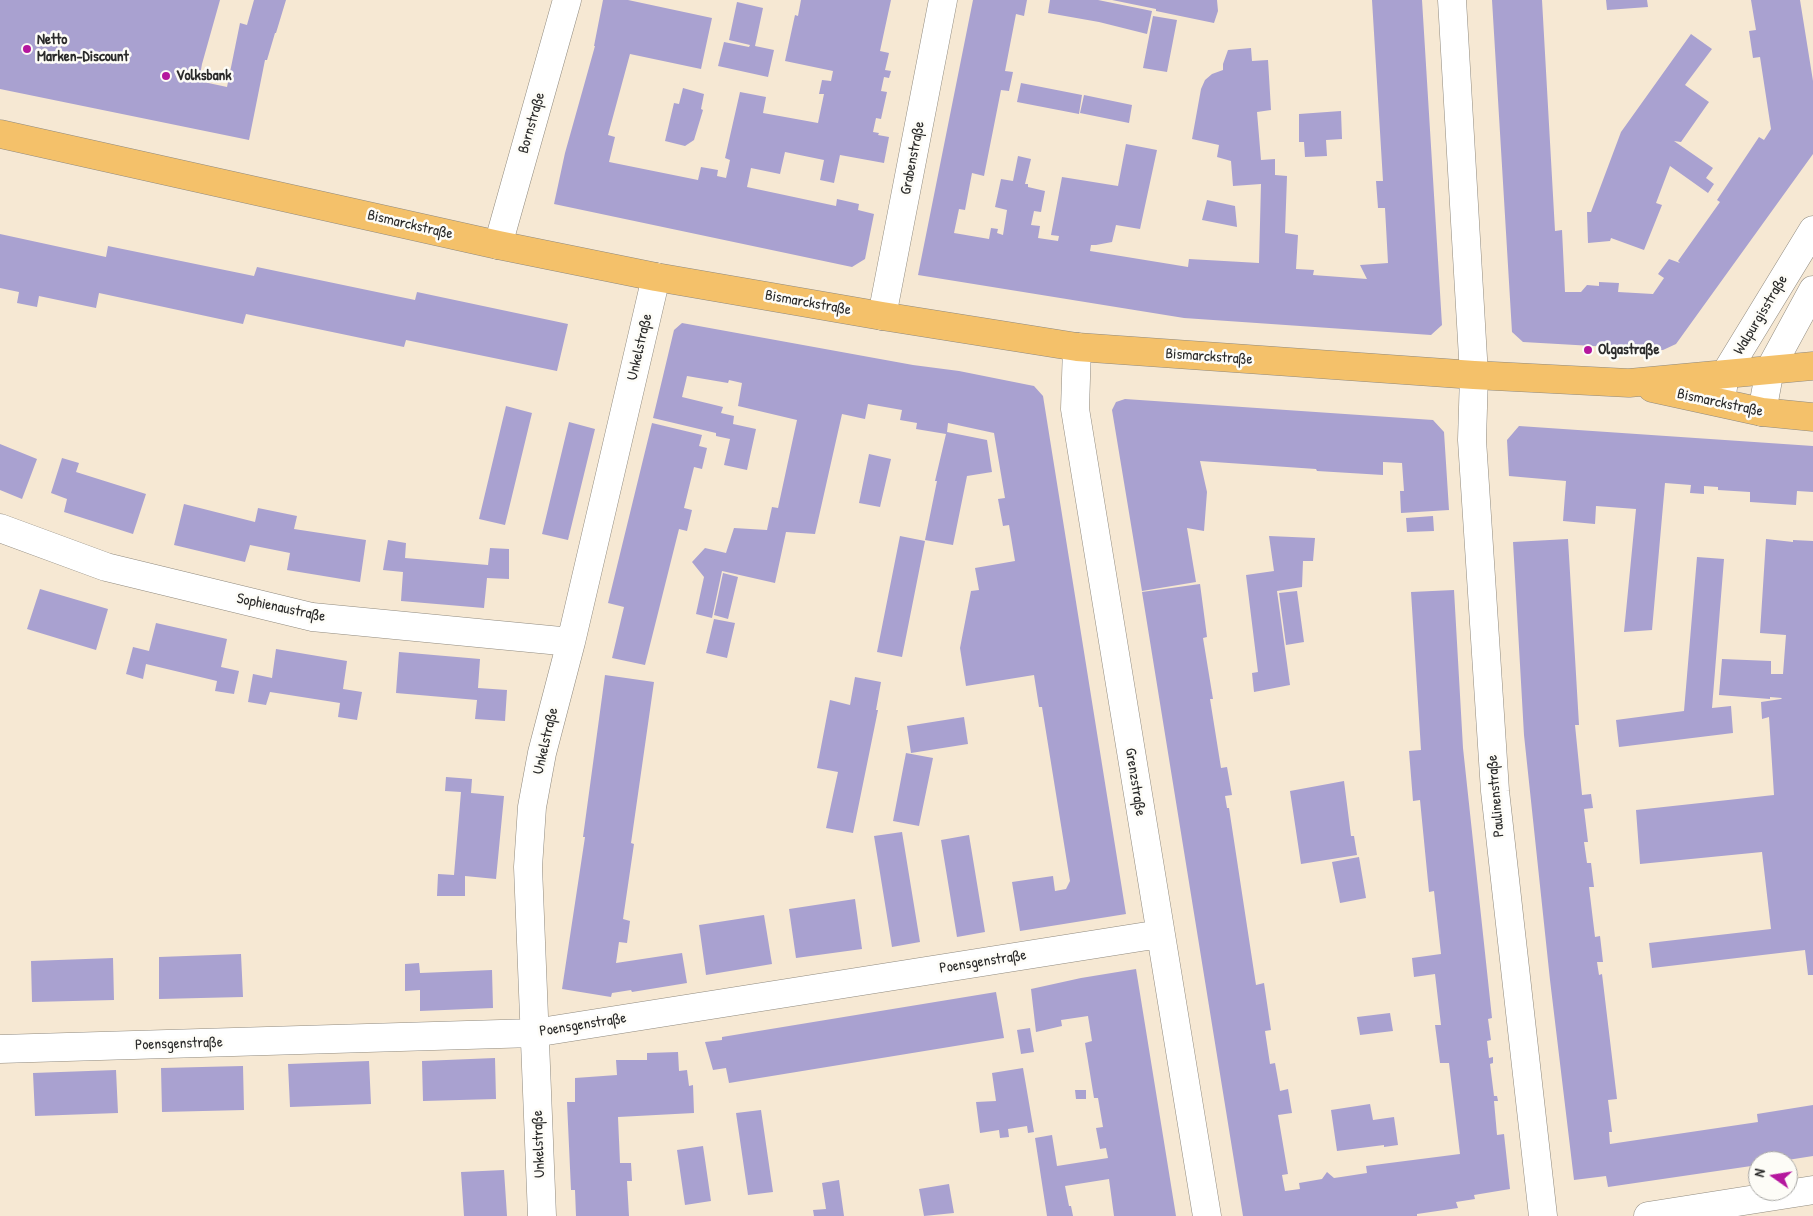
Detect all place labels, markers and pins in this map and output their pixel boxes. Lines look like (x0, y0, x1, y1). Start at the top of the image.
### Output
place label: Netto Marken-Discount (37, 31, 129, 66)
marker: Netto Marken-Discount (21, 43, 33, 55)
place label: Volksbank (176, 67, 232, 85)
marker: Volksbank (160, 70, 172, 82)
place label: Olgastraße (1598, 341, 1659, 359)
marker: Olgastraße (1582, 344, 1594, 356)

